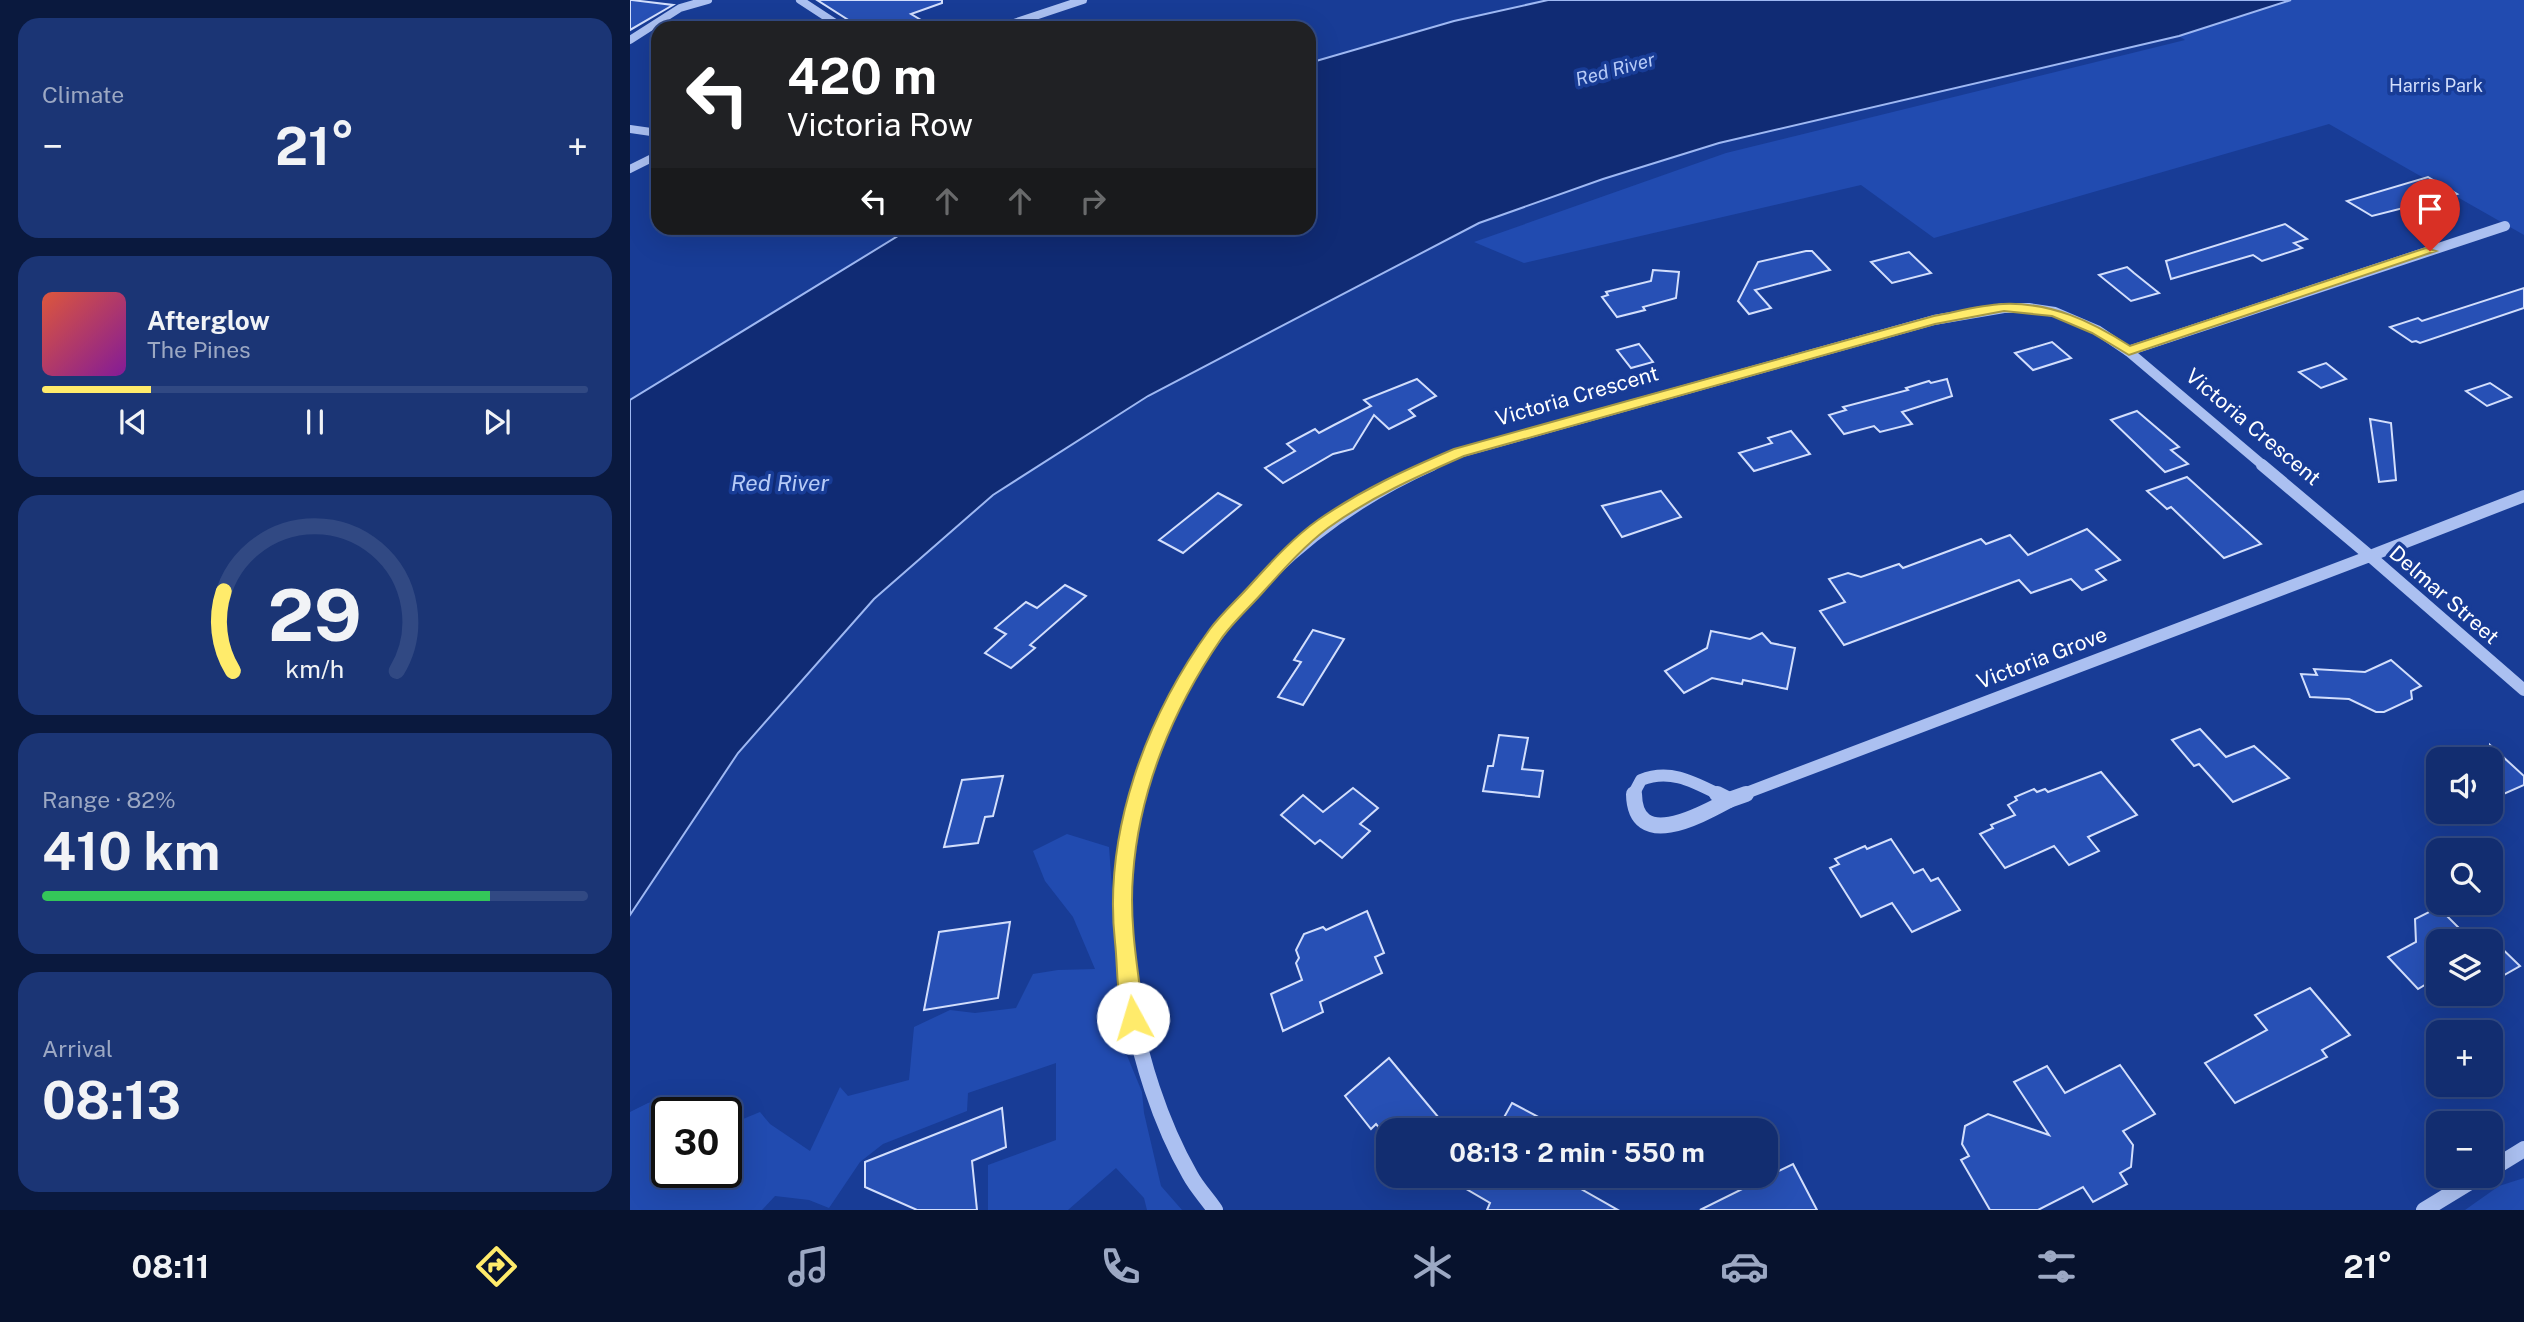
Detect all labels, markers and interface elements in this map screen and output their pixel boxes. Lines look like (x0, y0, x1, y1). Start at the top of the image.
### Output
text: 420 m (787, 47, 937, 105)
water label: Red River (1573, 48, 1658, 90)
icon: left (672, 49, 763, 140)
park label: Harris Park (2389, 75, 2483, 96)
text: Climate (42, 81, 124, 108)
text: Victoria Row (787, 106, 973, 143)
text: 21° (275, 116, 355, 177)
text: − (42, 124, 63, 169)
text: + (567, 124, 588, 169)
pin (2400, 179, 2460, 251)
icon: left (855, 182, 893, 220)
icon: ahead (928, 182, 966, 220)
icon: ahead (1001, 182, 1039, 220)
icon: right (1074, 182, 1112, 220)
icon: arrive (2411, 190, 2449, 228)
text: Afterglow (147, 305, 270, 336)
text: The Pines (147, 336, 251, 363)
street label: Victoria Crescent (1493, 360, 1661, 431)
street label: Victoria Crescent (2181, 363, 2326, 490)
icon: previous (114, 403, 152, 441)
icon: pause (296, 403, 334, 441)
icon: next (478, 403, 516, 441)
water label: Red River (731, 469, 830, 496)
street label: Delmar Street (2384, 540, 2504, 649)
text: 29 (268, 572, 362, 657)
street label: Victoria Grove (1973, 621, 2110, 694)
text: km/h (286, 654, 344, 684)
map controls (2426, 747, 2503, 1188)
button: sound (2426, 747, 2503, 824)
text: Range · 82% (42, 786, 176, 813)
text: 410 km (42, 821, 220, 882)
button: search (2426, 838, 2503, 915)
button: layers (2426, 929, 2503, 1006)
position arrow (1096, 981, 1170, 1055)
button: + (2426, 1020, 2503, 1097)
text: Arrival (42, 1035, 113, 1062)
text: 08:13 (42, 1070, 181, 1131)
speed limit sign: 30 (651, 1097, 742, 1188)
button: − (2426, 1111, 2503, 1188)
text: 08:13 · 2 min · 550 m (1449, 1137, 1705, 1168)
icon: directions (472, 1242, 521, 1291)
icon: music (784, 1242, 833, 1291)
icon: phone (1096, 1242, 1145, 1291)
icon: climate (1408, 1242, 1457, 1291)
icon: car (1720, 1242, 1769, 1291)
icon: filters (2032, 1242, 2081, 1291)
text: 08:11 (131, 1248, 209, 1285)
text: 21° (2343, 1248, 2393, 1285)

